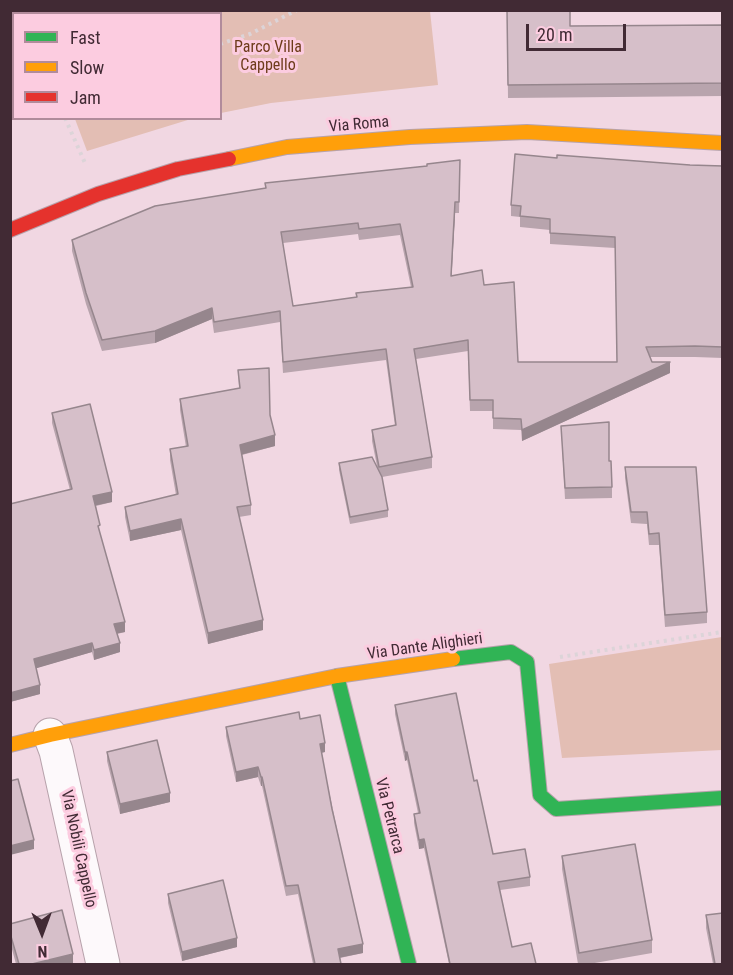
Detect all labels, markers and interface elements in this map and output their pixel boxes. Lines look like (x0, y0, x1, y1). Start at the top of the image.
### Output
legend (12, 12, 222, 120)
scale bar (529, 12, 630, 50)
text: 20 m (537, 24, 572, 45)
text: Fast (70, 27, 101, 48)
park label: Parco Villa Cappello (234, 38, 302, 76)
text: Slow (70, 57, 104, 78)
text: Jam (70, 87, 101, 108)
street label: Via Roma (328, 113, 390, 137)
street label: Via Dante Alighieri (366, 629, 484, 665)
street label: Via Petrarca (370, 776, 408, 856)
street label: Via Nobili Cappello (56, 788, 100, 910)
north arrow (12, 903, 72, 963)
text: N (37, 942, 47, 961)

